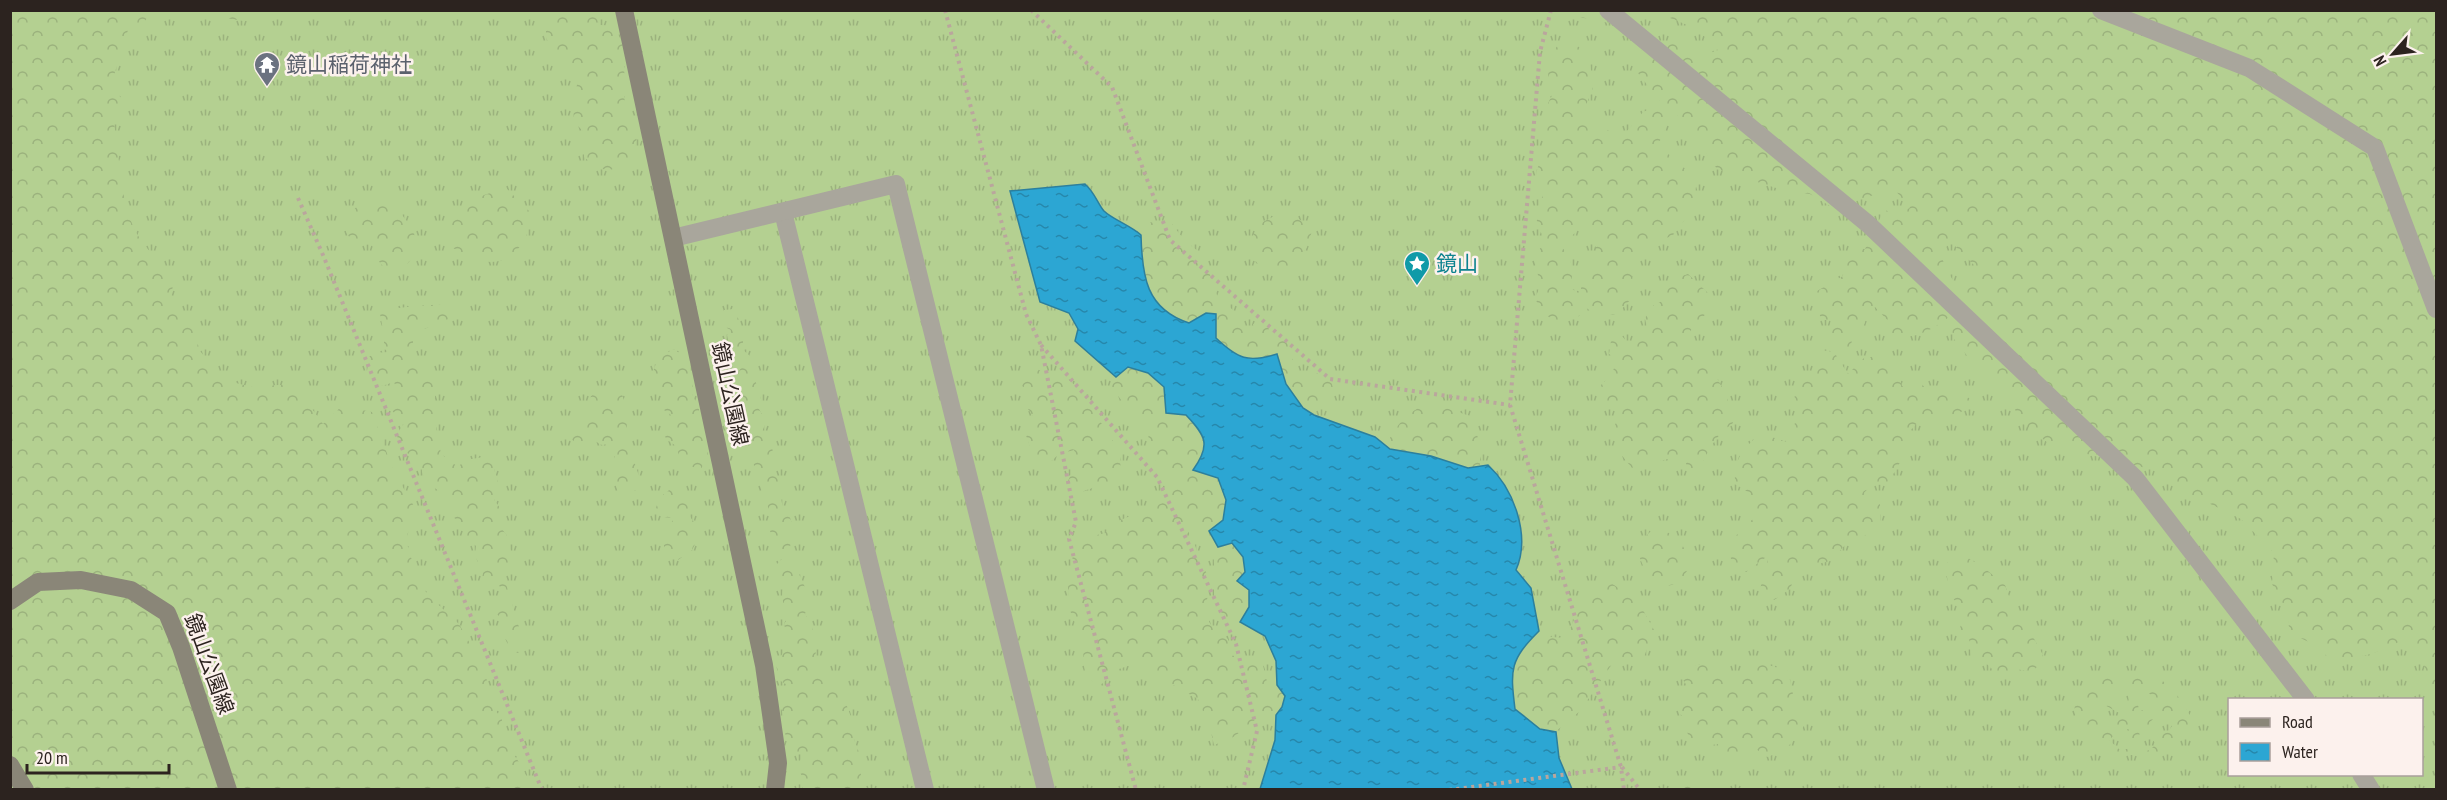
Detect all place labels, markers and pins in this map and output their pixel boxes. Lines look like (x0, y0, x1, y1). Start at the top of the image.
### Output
temple icon: 鏡山稲荷神社 (252, 50, 282, 88)
place label: 鏡山稲荷神社 (286, 51, 412, 78)
place icon: 鏡山 (1402, 249, 1432, 287)
place label: 鏡山 (1436, 250, 1478, 277)

